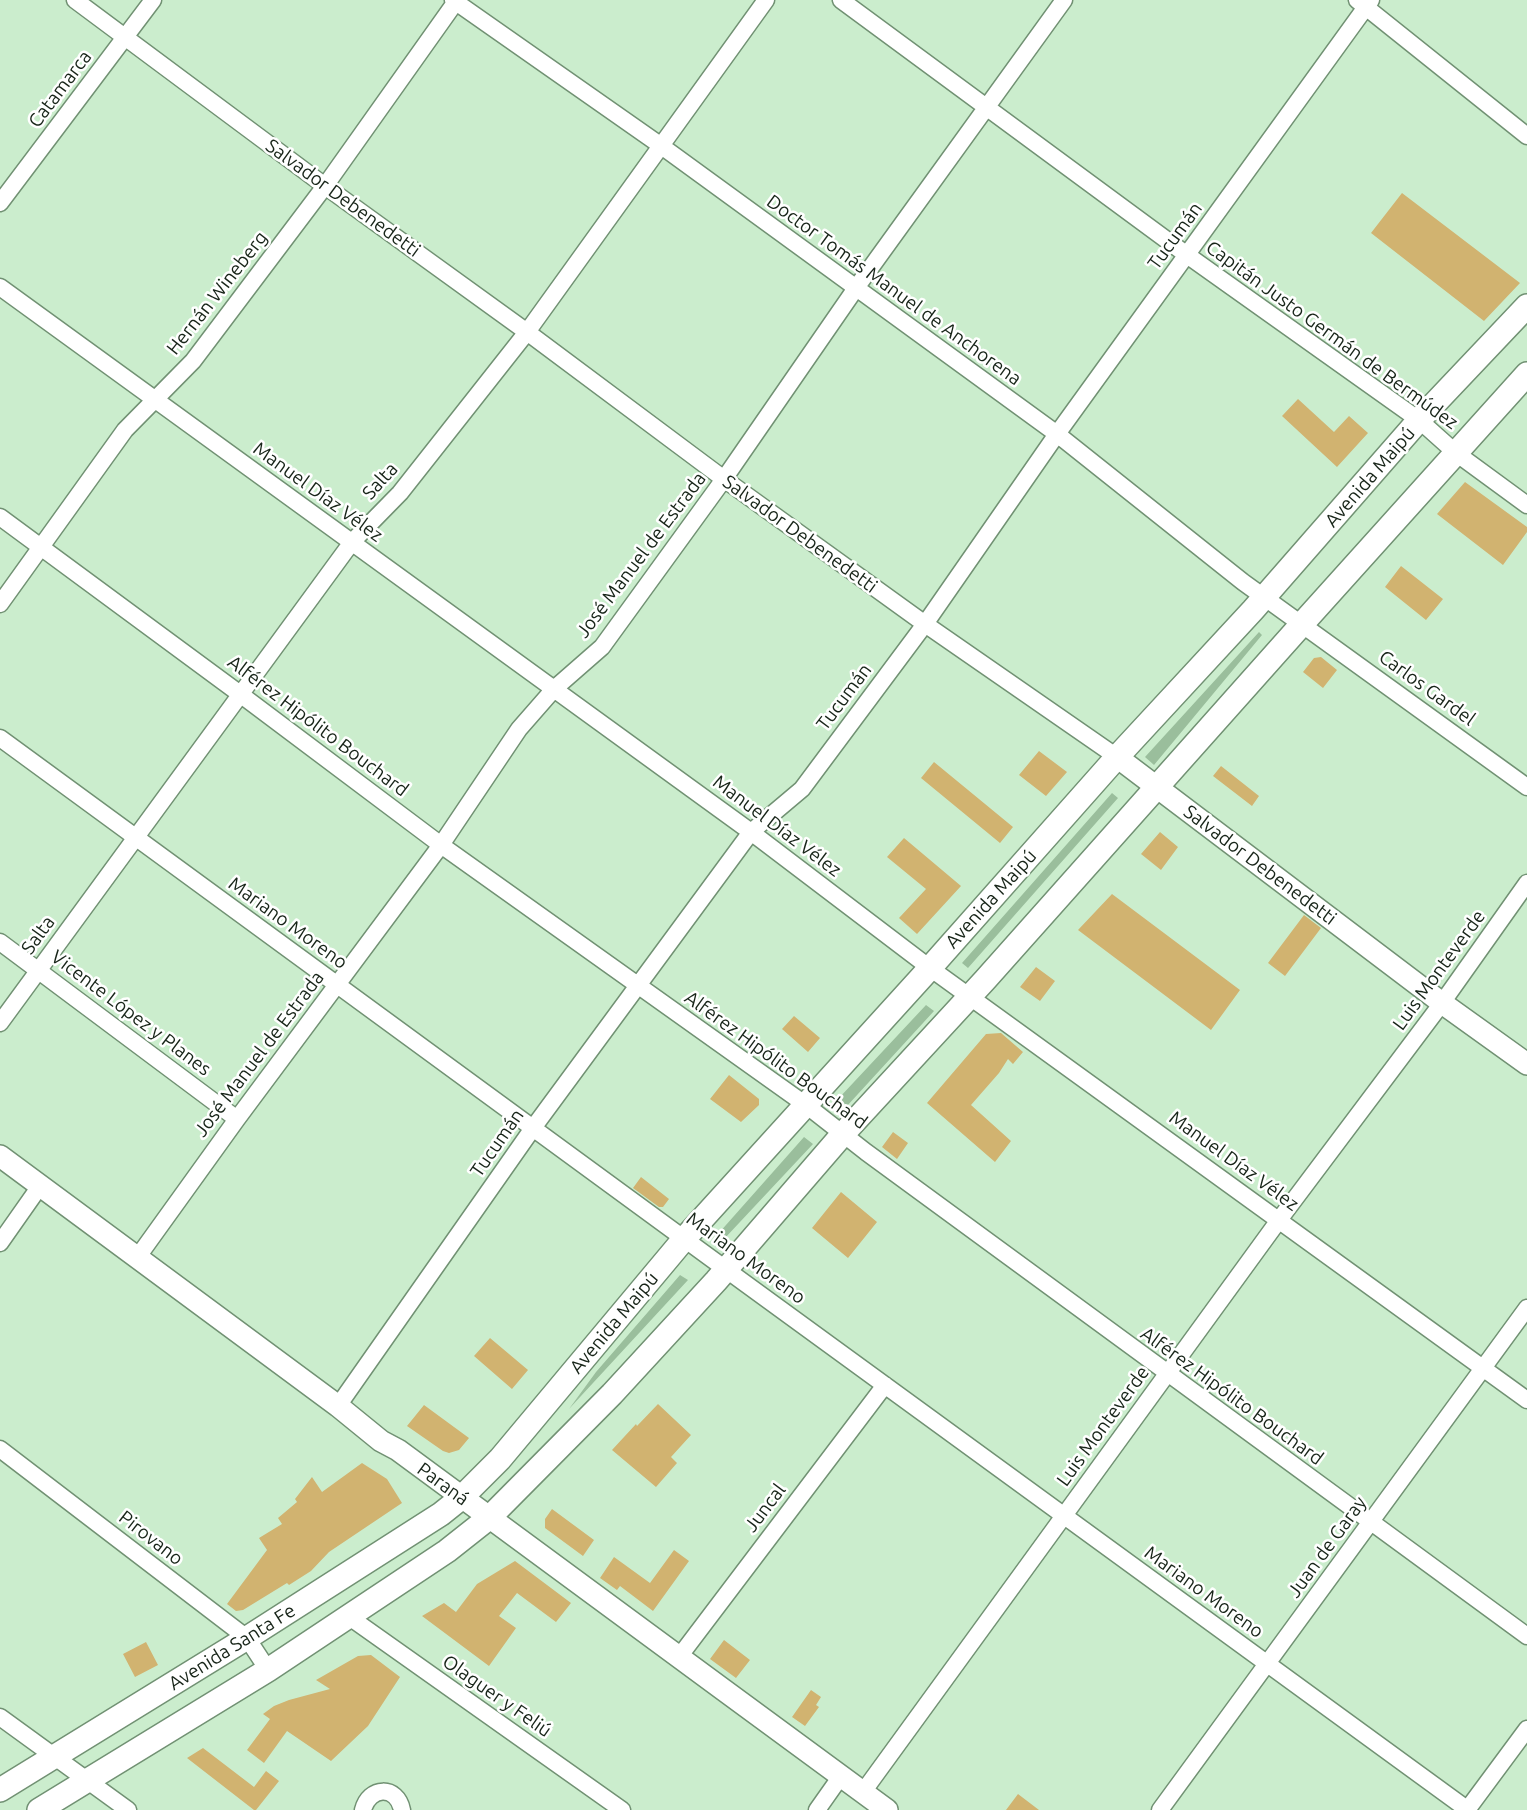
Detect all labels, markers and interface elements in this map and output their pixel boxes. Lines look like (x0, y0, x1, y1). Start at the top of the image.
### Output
street label: Catamarca (24, 46, 96, 132)
street label: Salvador Debenedetti (261, 134, 425, 262)
street label: Doctor Tomás Manuel de Anchorena (762, 190, 1026, 390)
street label: Tucumán (1143, 198, 1207, 274)
street label: Hernán Wineberg (162, 227, 272, 359)
street label: Capitán Justo Germán de Bermúdez (1202, 236, 1462, 434)
street label: Avenida Maipú (1320, 422, 1420, 532)
street label: Manuel Díaz Vélez (249, 437, 387, 547)
street label: Salta (358, 458, 402, 504)
street label: José Manuel de Estrada (571, 468, 711, 642)
street label: Salvador Debenedetti (718, 470, 882, 598)
street label: Carlos Gardel (1374, 645, 1480, 731)
street label: Alférez Hipólito Bouchard (223, 651, 413, 801)
street label: Tucumán (812, 659, 876, 735)
street label: Manuel Díaz Vélez (708, 770, 846, 882)
street label: Salvador Debenedetti (1179, 800, 1341, 930)
street label: Avenida Maipú (941, 845, 1041, 953)
street label: Mariano Moreno (224, 872, 352, 974)
street label: Luis Monteverde (1388, 906, 1490, 1034)
street label: Salta (16, 911, 60, 959)
street label: Vicente López y Planes (47, 945, 215, 1081)
street label: José Manuel de Estrada (189, 967, 329, 1141)
street label: Alférez Hipólito Bouchard (680, 986, 872, 1134)
street label: Tucumán (465, 1105, 529, 1181)
street label: Manuel Díaz Vélez (1165, 1106, 1303, 1216)
street label: Mariano Moreno (682, 1207, 810, 1309)
street label: Avenida Maipú (565, 1268, 663, 1378)
street label: Alférez Hipólito Bouchard (1136, 1322, 1328, 1470)
street label: Luis Monteverde (1052, 1362, 1154, 1490)
street label: Paraná (413, 1458, 473, 1510)
street label: Juncal (739, 1479, 791, 1537)
street label: Juan de Garay (1283, 1492, 1371, 1602)
street label: Pirovano (114, 1506, 188, 1570)
street label: Mariano Moreno (1140, 1541, 1268, 1643)
street label: Avenida Santa Fe (164, 1599, 300, 1695)
street label: Olaguer y Feliú (438, 1650, 556, 1742)

